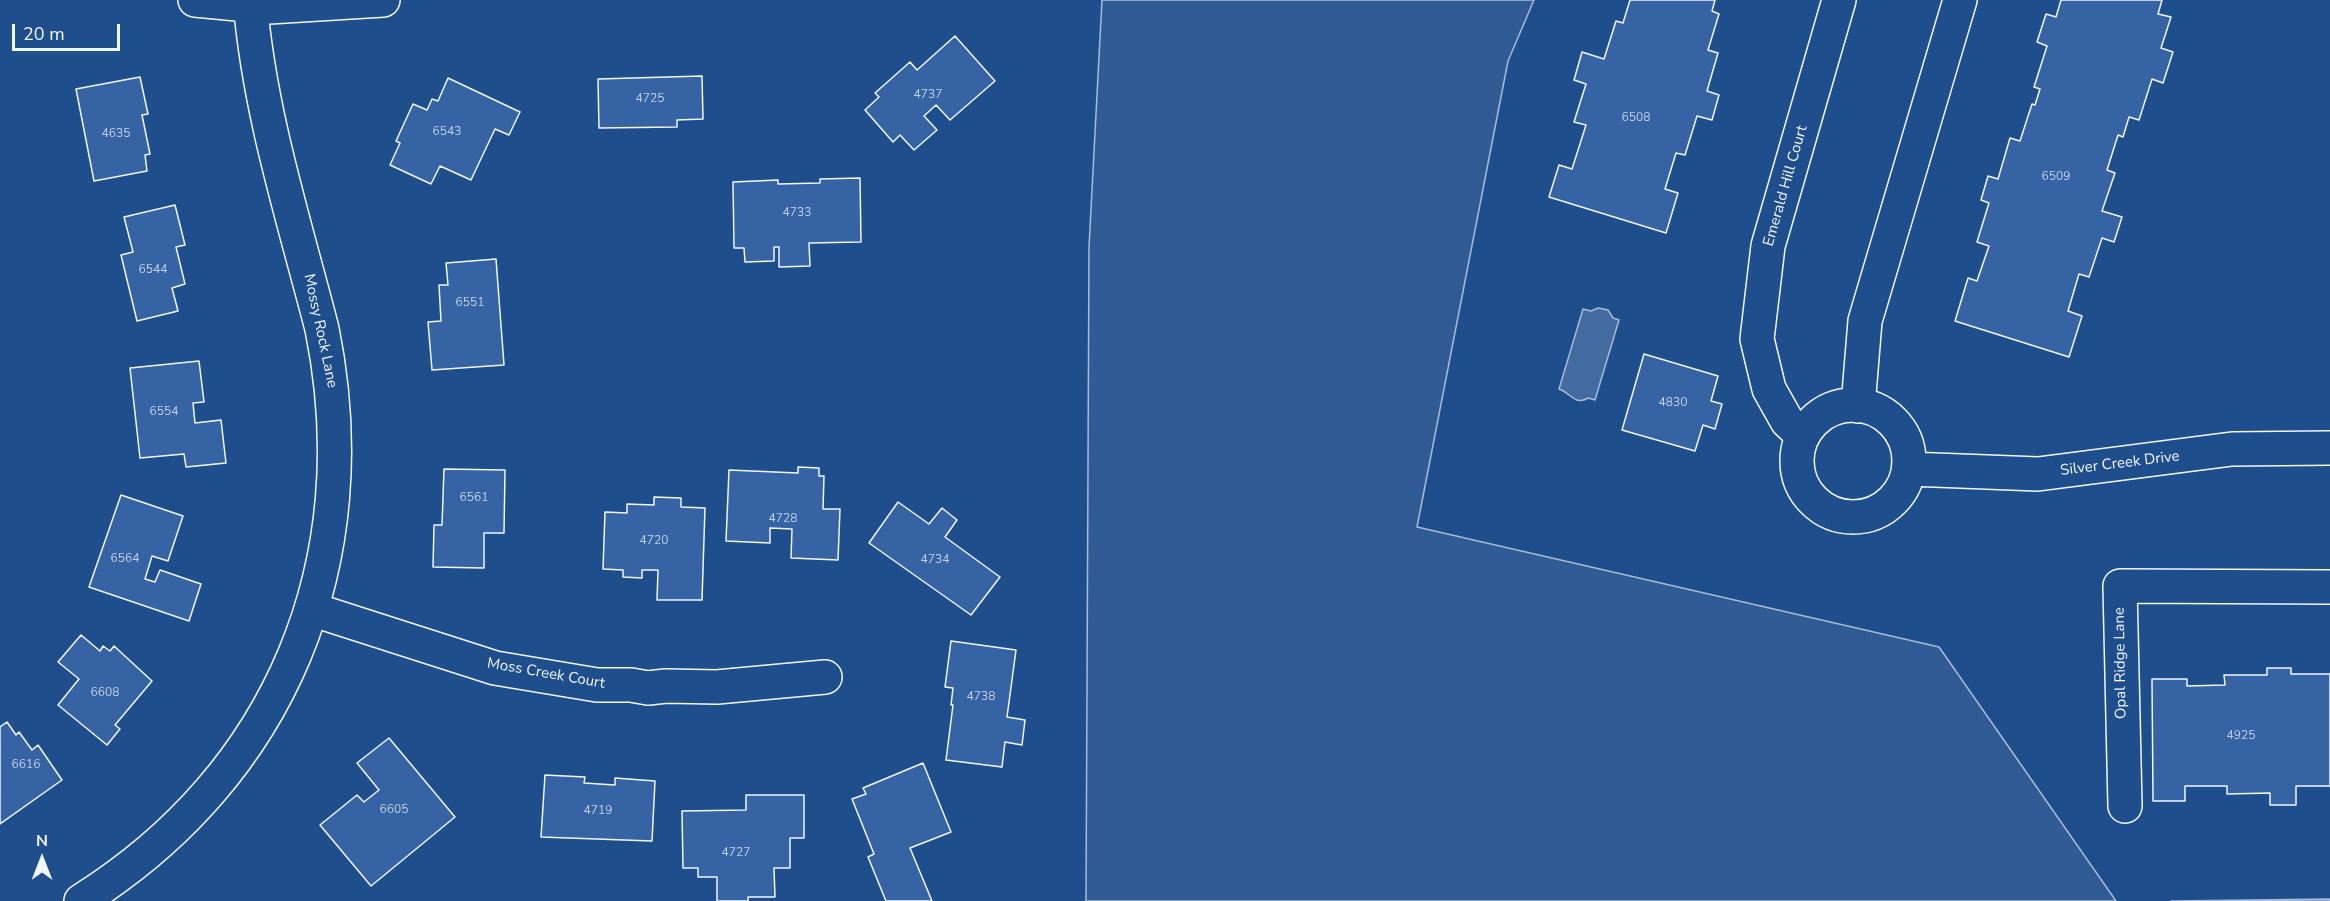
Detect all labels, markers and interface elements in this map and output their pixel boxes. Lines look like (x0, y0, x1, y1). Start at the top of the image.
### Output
scale bar (15, 12, 123, 50)
text: 20 m (23, 22, 65, 46)
house number: 4737 (914, 88, 942, 102)
house number: 4725 (636, 92, 664, 106)
house number: 6508 (1622, 111, 1650, 125)
street label: Emerald Hill Court (1760, 124, 1812, 248)
house number: 6543 (433, 125, 461, 139)
house number: 4635 (102, 127, 130, 141)
house number: 6509 (2042, 170, 2070, 184)
house number: 4733 (783, 206, 811, 220)
house number: 6544 (139, 263, 167, 277)
street label: Mossy Rock Lane (299, 272, 341, 390)
house number: 6551 (456, 296, 484, 310)
house number: 4830 (1659, 396, 1687, 410)
house number: 6554 (150, 405, 178, 419)
street label: Silver Creek Drive (2059, 448, 2181, 480)
house number: 6561 (460, 491, 488, 505)
house number: 4728 (769, 512, 797, 526)
house number: 4720 (640, 534, 668, 548)
house number: 6564 (111, 552, 139, 566)
house number: 4734 (921, 553, 949, 567)
street label: Opal Ridge Lane (2111, 607, 2131, 719)
street label: Moss Creek Court (486, 655, 606, 693)
house number: 6608 (91, 686, 119, 700)
house number: 4738 (967, 690, 995, 704)
house number: 4925 (2227, 729, 2255, 743)
house number: 6616 (12, 758, 40, 772)
house number: 6605 (380, 803, 408, 817)
house number: 4719 (584, 804, 612, 818)
north arrow (12, 829, 72, 889)
text: N (36, 830, 48, 852)
house number: 4727 (722, 846, 750, 860)

